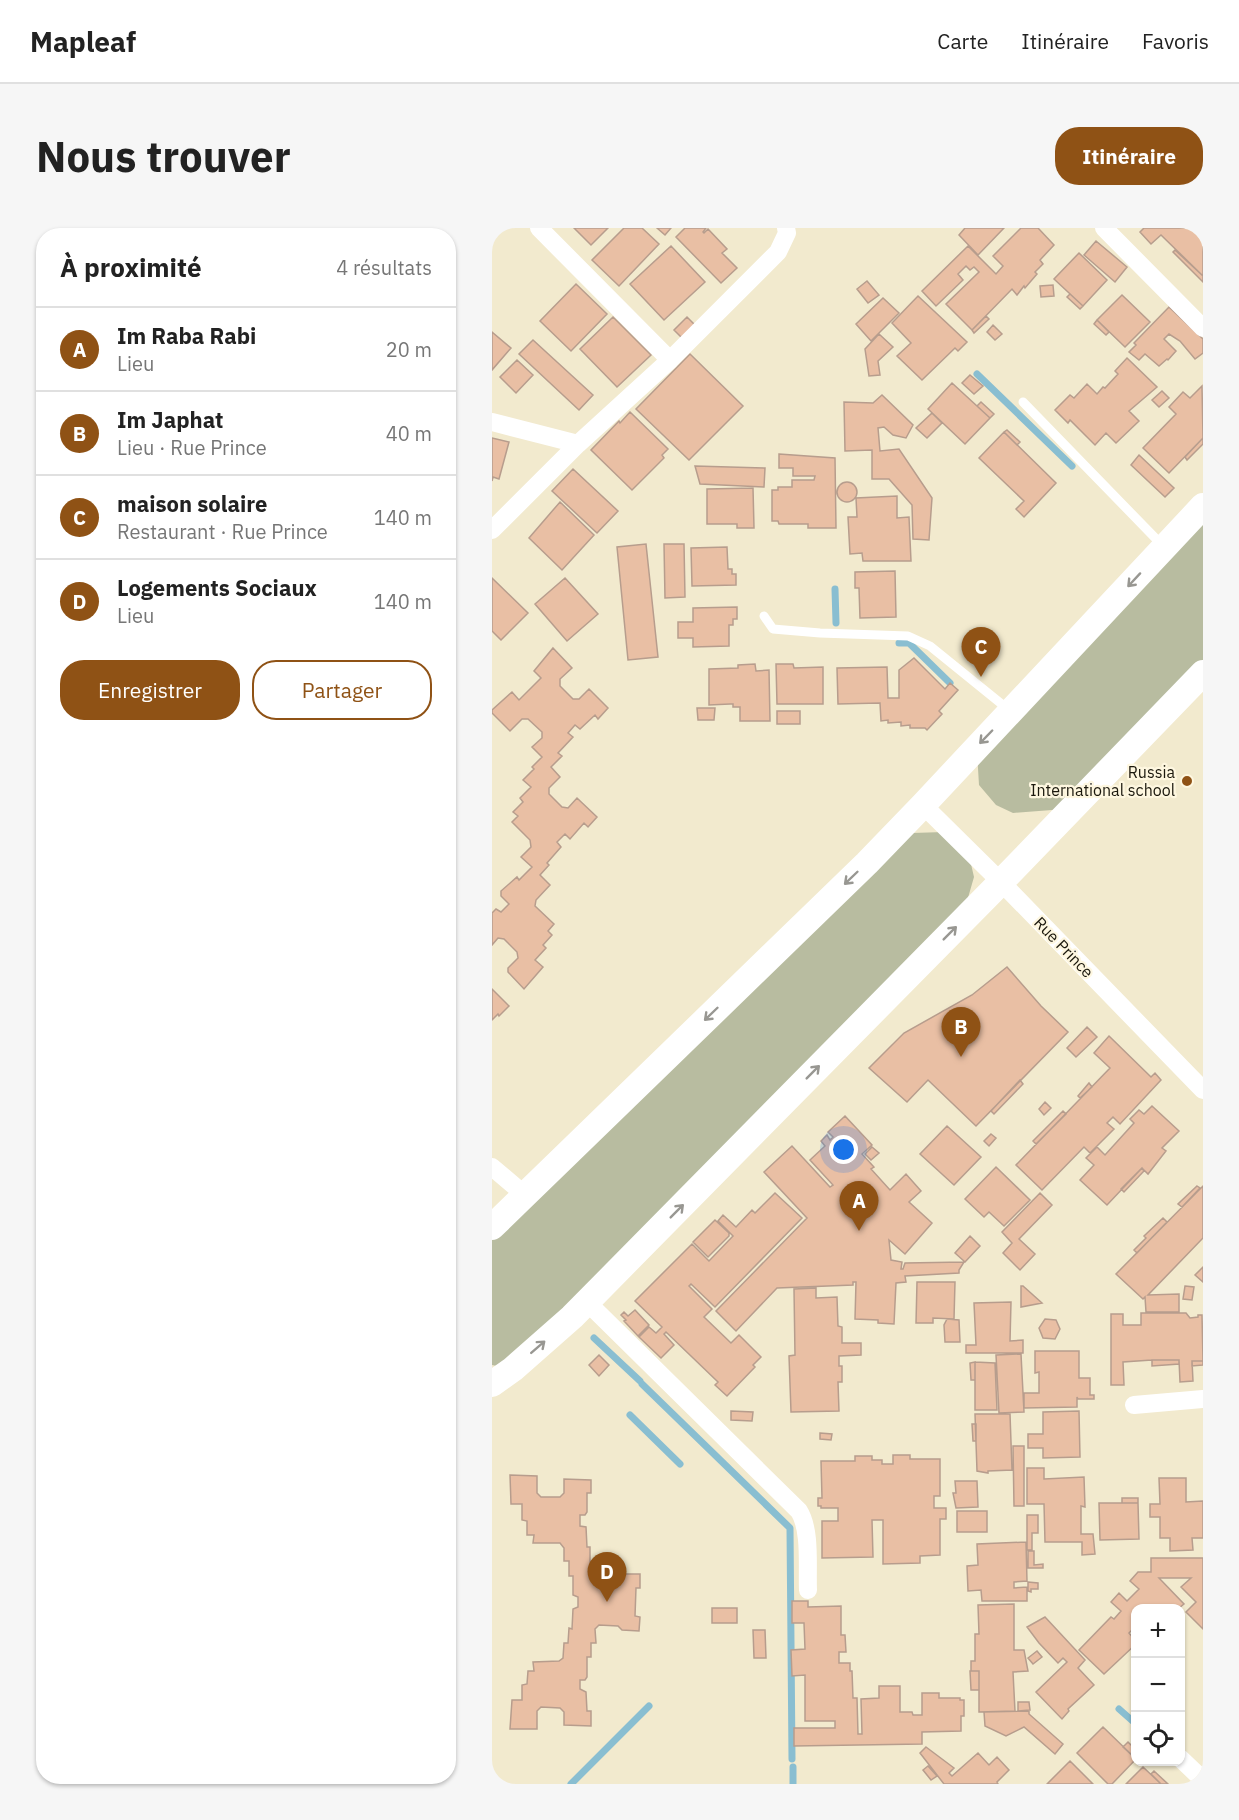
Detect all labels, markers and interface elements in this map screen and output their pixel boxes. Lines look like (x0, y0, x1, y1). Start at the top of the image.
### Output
text: Mapleaf (30, 23, 136, 60)
text: Carte (937, 27, 988, 55)
text: Itinéraire (1021, 27, 1109, 55)
text: Favoris (1142, 27, 1209, 55)
button: Itinéraire (1055, 127, 1203, 185)
text: Nous trouver (36, 129, 291, 184)
text: À proximité (60, 250, 202, 284)
text: 4 résultats (336, 254, 432, 281)
text: Im Raba Rabi (117, 321, 256, 350)
text: A (73, 336, 86, 363)
text: 20 m (386, 336, 432, 363)
text: Lieu (117, 350, 154, 377)
text: Im Japhat (117, 405, 223, 434)
text: B (73, 420, 86, 447)
text: 40 m (386, 420, 432, 447)
text: Lieu · Rue Prince (117, 434, 267, 461)
text: maison solaire (117, 489, 267, 518)
text: C (73, 504, 86, 531)
text: 140 m (374, 504, 432, 531)
text: Restaurant · Rue Prince (117, 518, 328, 545)
one-way arrow (1127, 572, 1141, 587)
text: Logements Sociaux (117, 573, 317, 602)
text: D (73, 588, 86, 615)
text: 140 m (374, 588, 432, 615)
text: Lieu (117, 602, 154, 629)
pin: C (962, 628, 1000, 677)
button: Enregistrer (60, 660, 240, 720)
button: Partager (252, 660, 432, 720)
one-way arrow (979, 730, 994, 745)
place label: Russia International school (1030, 762, 1175, 800)
marker: Russia International school (1180, 774, 1194, 788)
one-way arrow (844, 871, 859, 885)
street label: Rue Prince (1030, 912, 1098, 982)
one-way arrow (943, 925, 958, 940)
one-way arrow (704, 1006, 719, 1021)
pin: B (942, 1008, 980, 1057)
one-way arrow (806, 1064, 821, 1079)
your location (829, 1135, 858, 1164)
pin: A (840, 1182, 878, 1231)
one-way arrow (669, 1203, 684, 1218)
one-way arrow (530, 1340, 545, 1354)
pin: D (588, 1552, 626, 1602)
map controls (1131, 1604, 1185, 1766)
button: + (1131, 1604, 1185, 1658)
button: − (1131, 1658, 1185, 1712)
button: locate (1131, 1712, 1185, 1766)

